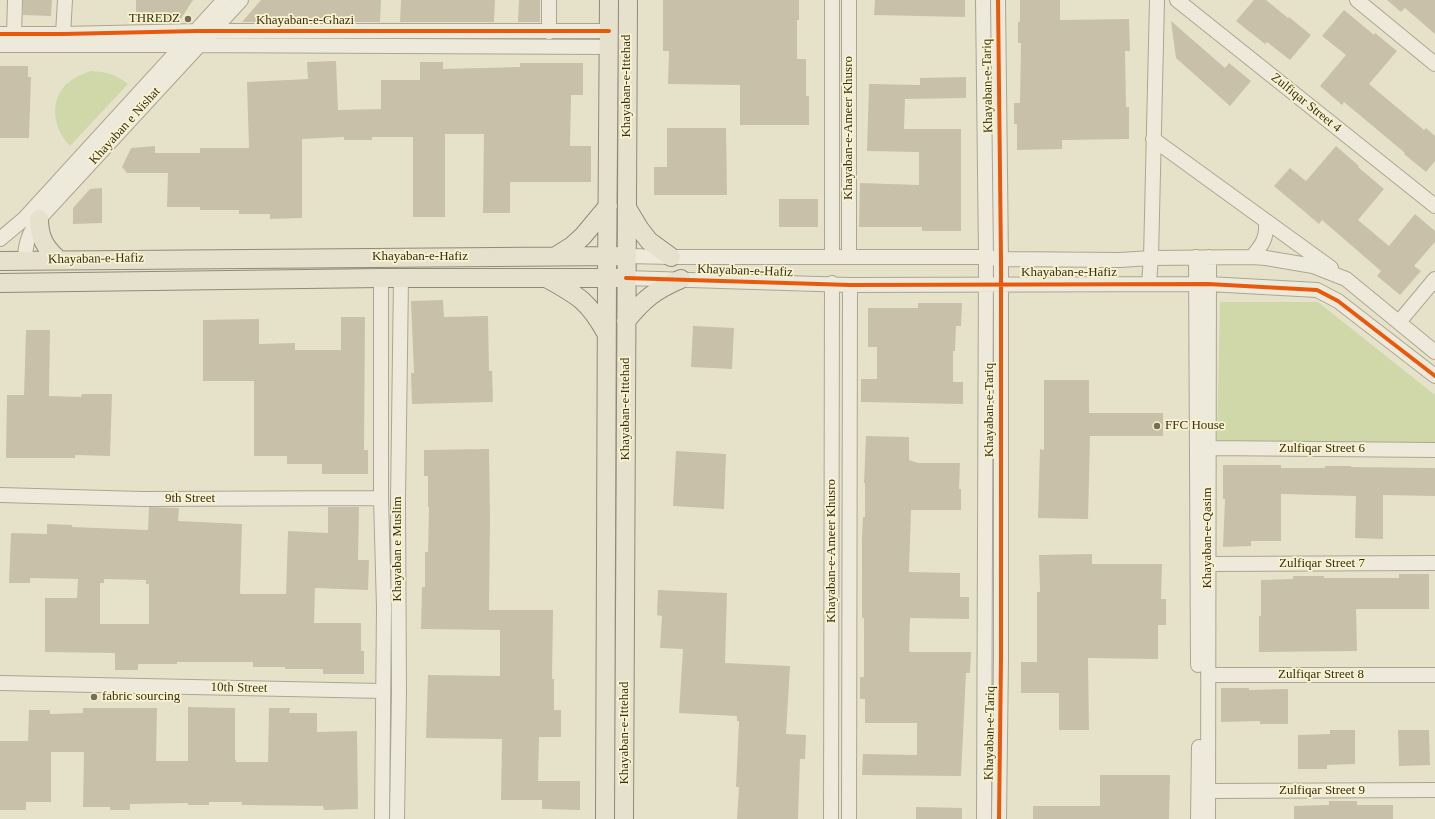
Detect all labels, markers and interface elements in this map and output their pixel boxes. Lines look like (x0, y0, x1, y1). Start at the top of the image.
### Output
place label: THREDZ (131, 11, 180, 27)
street label: Khayaban-e-Ghazi (251, 13, 359, 29)
marker: THREDZ (183, 14, 193, 24)
street label: Khayaban-e-Ittehad (619, 28, 635, 144)
street label: Khayaban-e-Tariq (979, 33, 997, 139)
street label: Khayaban-e-Ameer Khusro (841, 49, 857, 207)
street label: Zulfiqar Street 4 (1265, 68, 1347, 138)
street label: Khayaban e Nishat (83, 80, 167, 172)
street label: Khayaban-e-Hafiz (367, 249, 473, 265)
street label: Khayaban-e-Hafiz (43, 250, 149, 268)
street label: Khayaban-e-Hafiz (692, 261, 798, 281)
street label: Khayaban-e-Hafiz (1016, 265, 1122, 281)
street label: Khayaban-e-Ittehad (618, 351, 634, 467)
street label: Khayaban-e-Tariq (982, 357, 998, 463)
place label: FFC House (1165, 418, 1229, 434)
marker: FFC House (1152, 421, 1162, 431)
street label: Zulfiqar Street 6 (1276, 441, 1368, 457)
street label: Khayaban-e-Ameer Khusro (824, 472, 840, 630)
street label: Khayaban-e-Qasim (1200, 481, 1216, 595)
street label: 9th Street (162, 491, 218, 507)
street label: Khayaban e Muslim (390, 492, 406, 606)
street label: Zulfiqar Street 7 (1276, 556, 1368, 572)
street label: Zulfiqar Street 8 (1275, 667, 1367, 683)
street label: Khayaban-e-Ittehad (617, 675, 633, 791)
street label: 10th Street (207, 680, 271, 696)
street label: Khayaban-e-Tariq (981, 680, 999, 786)
place label: fabric sourcing (102, 689, 189, 705)
marker: fabric sourcing (89, 692, 99, 702)
street label: Zulfiqar Street 9 (1276, 783, 1368, 799)

